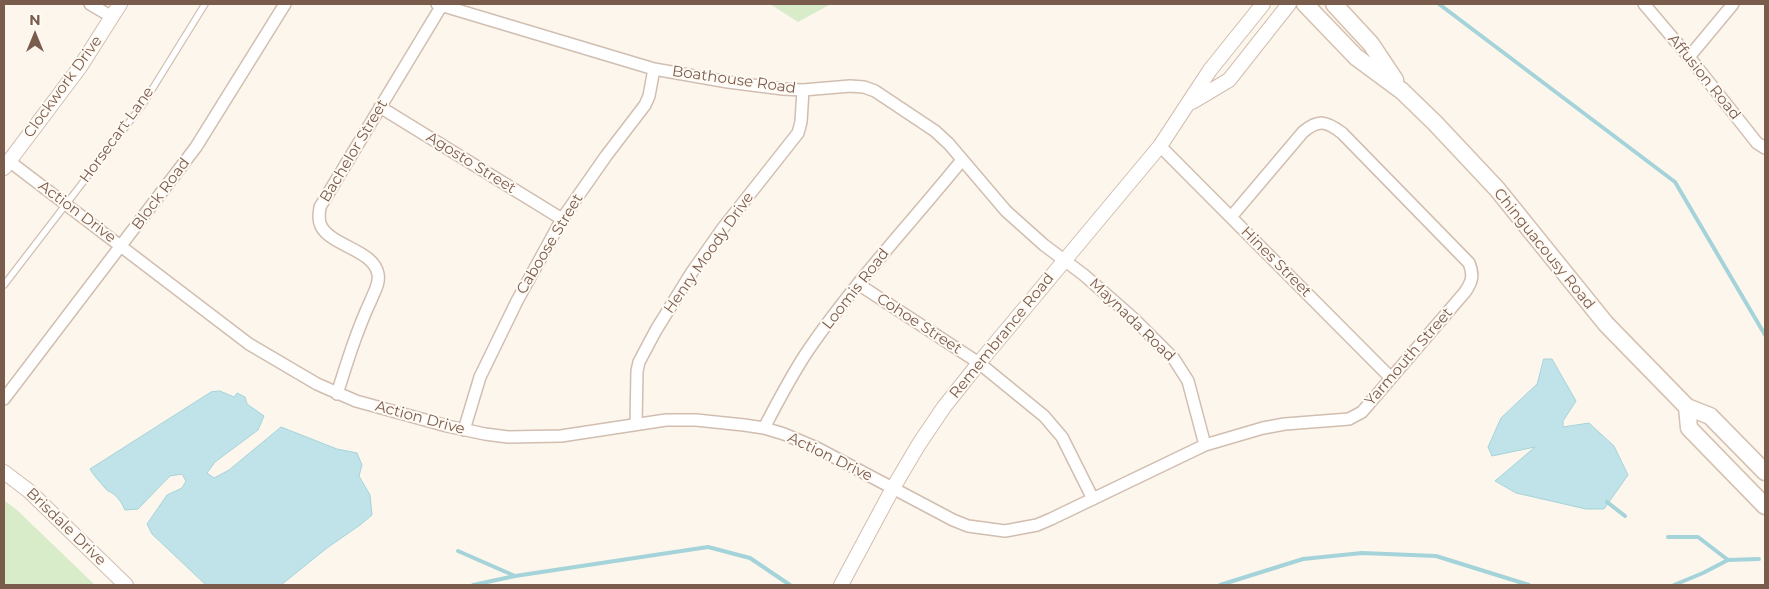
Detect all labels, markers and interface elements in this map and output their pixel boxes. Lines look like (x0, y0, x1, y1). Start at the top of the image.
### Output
north arrow (10, 10, 60, 60)
text: N (29, 11, 41, 29)
street label: Affusion Road (1664, 31, 1744, 123)
street label: Clockwork Drive (20, 33, 106, 141)
street label: Boathouse Road (671, 62, 797, 98)
street label: Horsecart Lane (76, 83, 158, 187)
street label: Bachelor Street (316, 96, 392, 206)
street label: Agosto Street (423, 128, 519, 198)
street label: Block Road (128, 155, 194, 233)
street label: Action Drive (35, 177, 119, 247)
street label: Chinguacousy Road (1490, 185, 1598, 313)
street label: Henry Moody Drive (660, 189, 758, 317)
street label: Caboose Street (513, 191, 587, 297)
street label: Hines Street (1237, 223, 1315, 301)
street label: Loomis Road (819, 245, 893, 333)
street label: Remembrance Road (946, 270, 1058, 402)
street label: Maynada Road (1085, 275, 1179, 365)
street label: Cohoe Street (873, 290, 965, 358)
street label: Yarmouth Street (1361, 304, 1457, 410)
street label: Action Drive (373, 397, 467, 439)
street label: Action Drive (785, 429, 875, 485)
street label: Brisdale Drive (22, 484, 110, 570)

